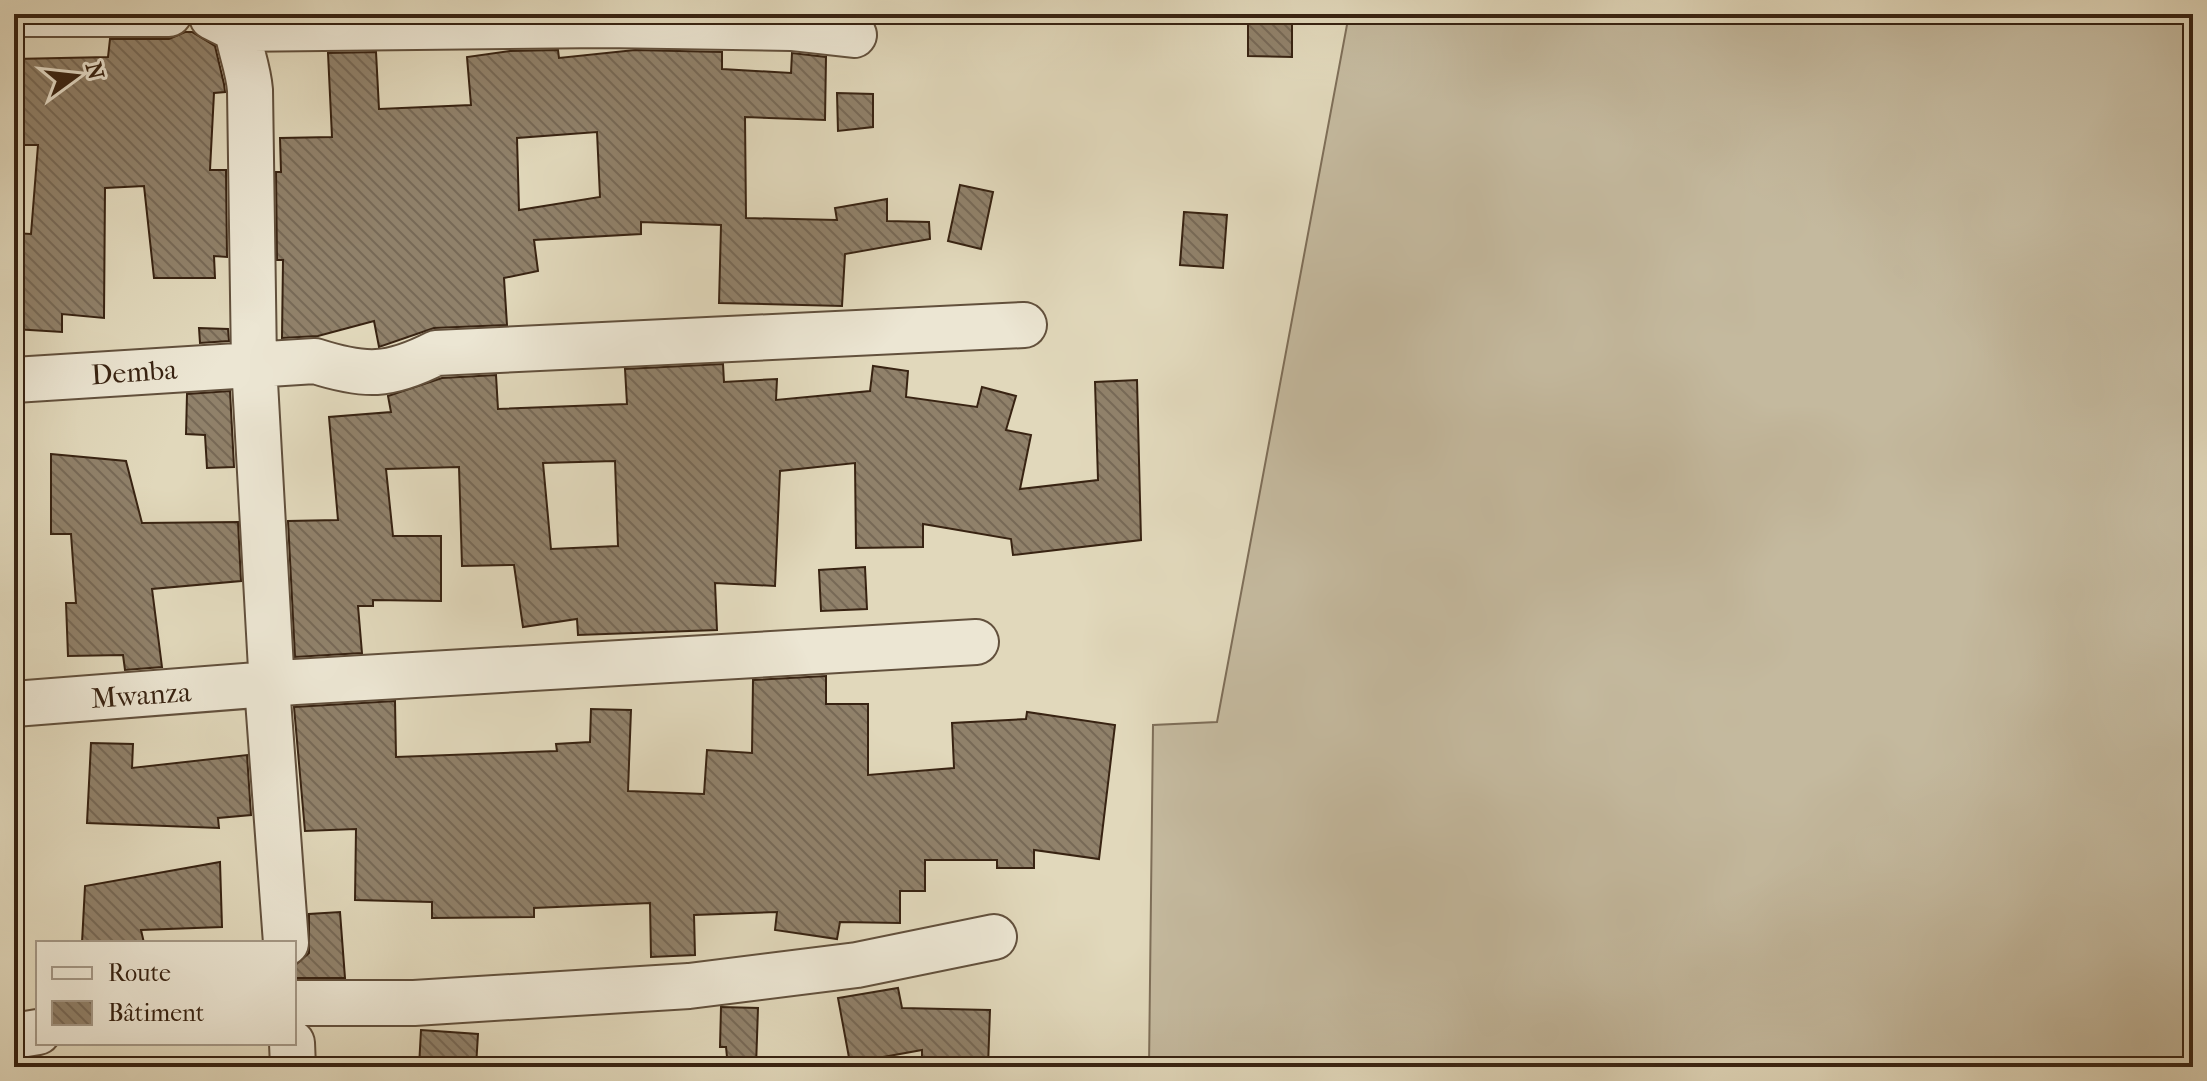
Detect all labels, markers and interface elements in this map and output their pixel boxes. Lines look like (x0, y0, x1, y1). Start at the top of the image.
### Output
north arrow (36, 36, 116, 116)
text: N (80, 60, 109, 83)
street label: Demba (90, 352, 179, 391)
street label: Mwanza (90, 675, 193, 715)
legend (36, 941, 296, 1045)
text: Route (108, 959, 171, 987)
text: Bâtiment (108, 999, 205, 1027)

